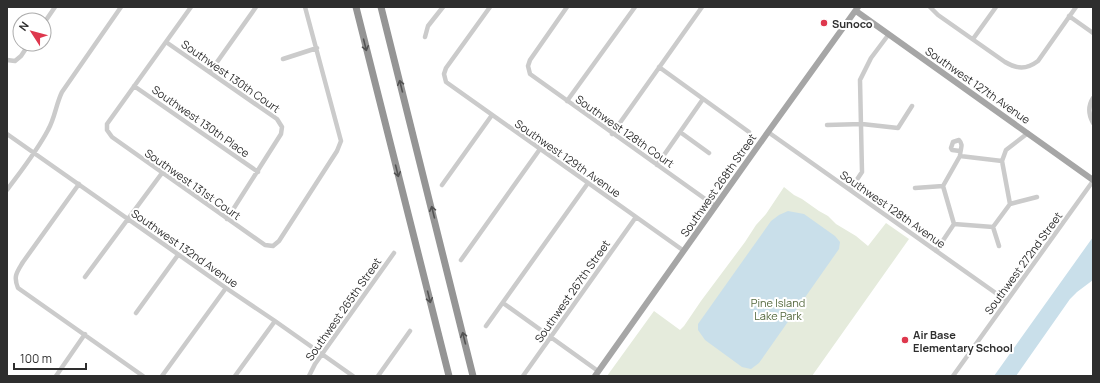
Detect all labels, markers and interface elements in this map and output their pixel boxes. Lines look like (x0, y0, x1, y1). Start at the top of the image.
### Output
north arrow (12, 12, 52, 52)
place label: Sunoco (832, 16, 873, 31)
text: N (15, 18, 32, 33)
marker: Sunoco (819, 18, 829, 28)
street label: Southwest 130th Court (179, 36, 283, 116)
one-way arrow (362, 38, 370, 51)
street label: Southwest 127th Avenue (923, 43, 1034, 127)
one-way arrow (397, 80, 404, 93)
street label: Southwest 130th Place (149, 82, 253, 161)
street label: Southwest 128th Court (573, 91, 677, 171)
street label: Southwest 129th Avenue (512, 116, 624, 201)
street label: Southwest 268th Street (677, 130, 759, 240)
street label: Southwest 131st Court (142, 145, 244, 223)
one-way arrow (394, 164, 402, 177)
street label: Southwest 128th Avenue (837, 167, 949, 251)
street label: Southwest 132nd Avenue (129, 205, 242, 291)
one-way arrow (428, 206, 436, 219)
street label: Southwest 272nd Street (981, 209, 1065, 317)
street label: Southwest 267th Street (531, 237, 613, 345)
street label: Southwest 265th Street (302, 254, 384, 364)
one-way arrow (426, 290, 433, 303)
park label: Pine Island Lake Park (751, 295, 805, 323)
place label: Air Base Elementary School (913, 327, 1013, 355)
one-way arrow (460, 332, 467, 345)
marker: Air Base Elementary School (900, 335, 910, 345)
scale bar (14, 345, 86, 371)
text: 100 m (20, 350, 52, 367)

